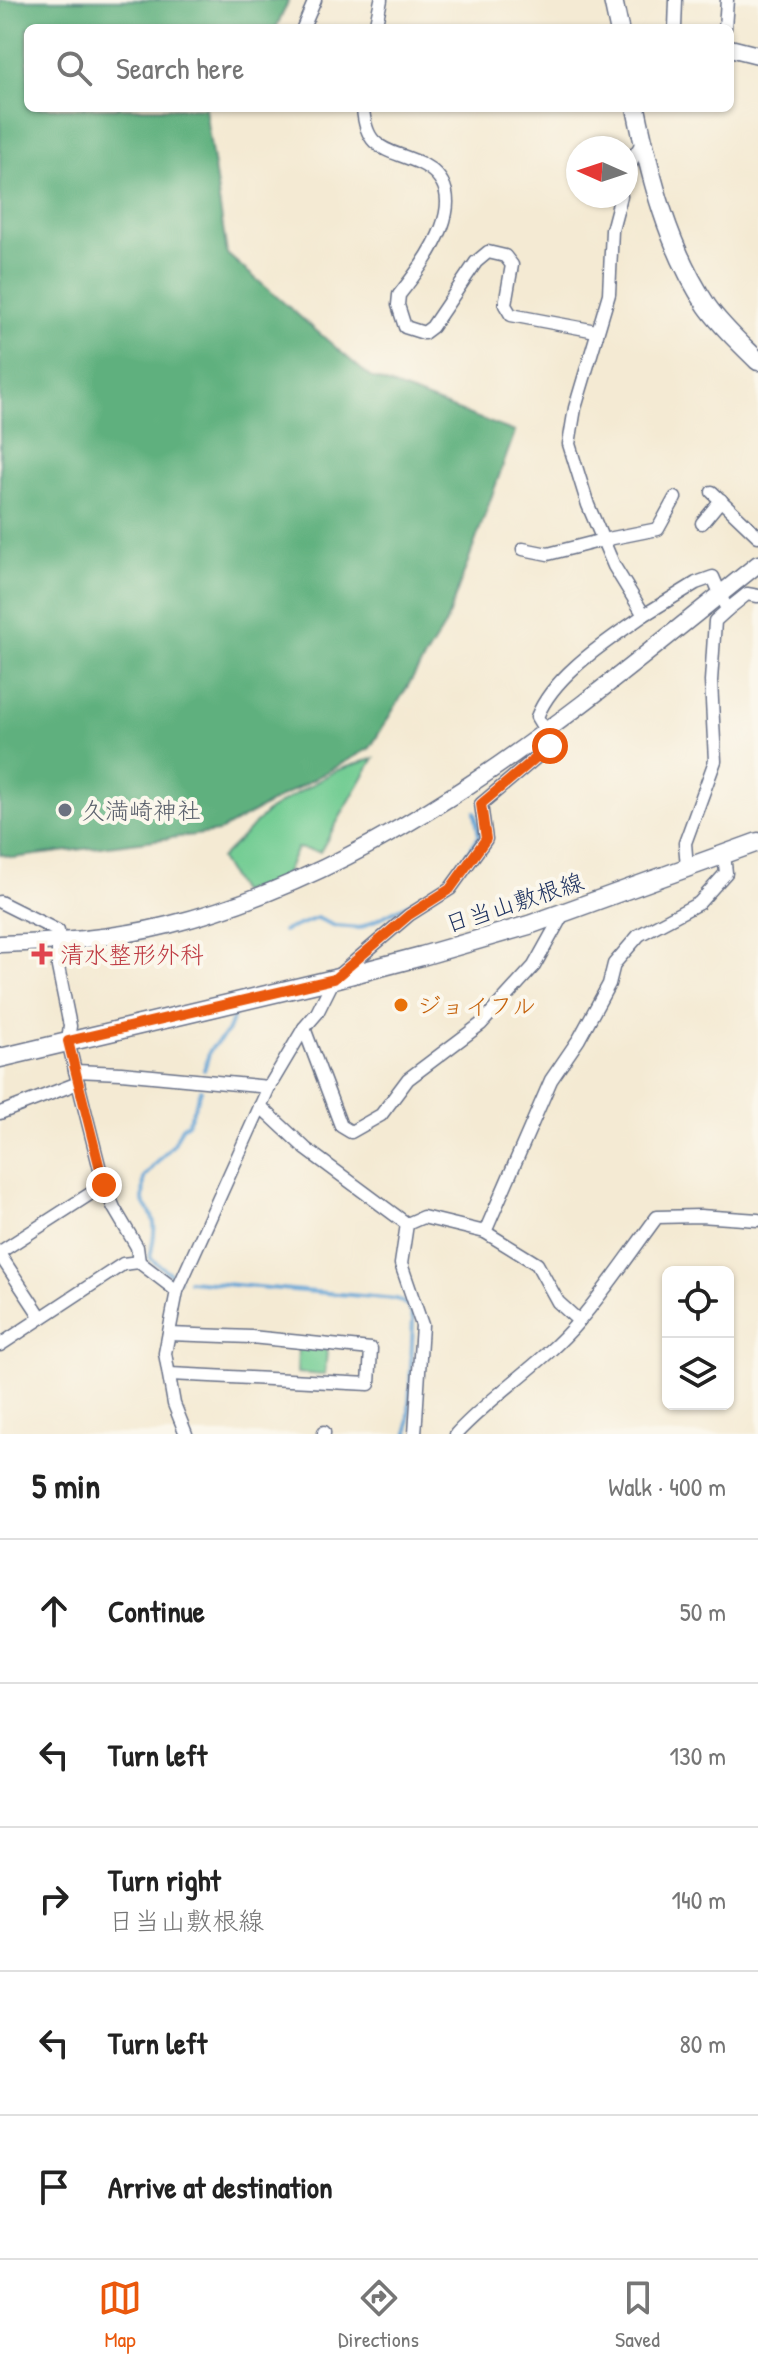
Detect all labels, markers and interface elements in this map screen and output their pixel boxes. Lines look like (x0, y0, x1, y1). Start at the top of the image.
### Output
search box (24, 24, 734, 112)
icon: search (52, 46, 96, 90)
text: Search here (116, 48, 244, 88)
north arrow (566, 136, 638, 208)
route start (532, 728, 568, 764)
place label: 久満崎神社 (81, 794, 201, 826)
marker: 久満崎神社 (56, 801, 74, 819)
street label: 日当山敷根線 (441, 865, 587, 939)
place label: 清水整形外科 (60, 938, 204, 970)
marker: 清水整形外科 (31, 943, 53, 965)
place label: ジョイフル (417, 989, 536, 1021)
marker: ジョイフル (392, 996, 410, 1014)
route end (86, 1167, 122, 1203)
map controls (662, 1266, 734, 1410)
button: locate (662, 1266, 734, 1338)
button: layers (662, 1338, 734, 1410)
text: 5 min (32, 1463, 100, 1509)
text: Walk · 400 m (608, 1469, 726, 1504)
icon: ahead (32, 1589, 76, 1633)
text: Continue (108, 1591, 205, 1631)
text: 50 m (680, 1594, 726, 1629)
icon: left (32, 1733, 76, 1777)
text: Turn left (108, 1735, 207, 1775)
text: 130 m (670, 1738, 726, 1773)
text: Turn right (108, 1860, 221, 1900)
icon: right (32, 1877, 76, 1921)
text: 140 m (672, 1882, 726, 1917)
text: 日当山敷根線 (108, 1903, 264, 1938)
icon: left (32, 2021, 76, 2065)
text: Turn left (108, 2023, 207, 2063)
text: 80 m (679, 2026, 726, 2061)
icon: arrive (32, 2165, 76, 2209)
text: Arrive at destination (108, 2167, 333, 2207)
tab: Map (98, 2276, 142, 2354)
tab: Directions (338, 2276, 419, 2354)
tab: Saved (615, 2276, 660, 2354)

